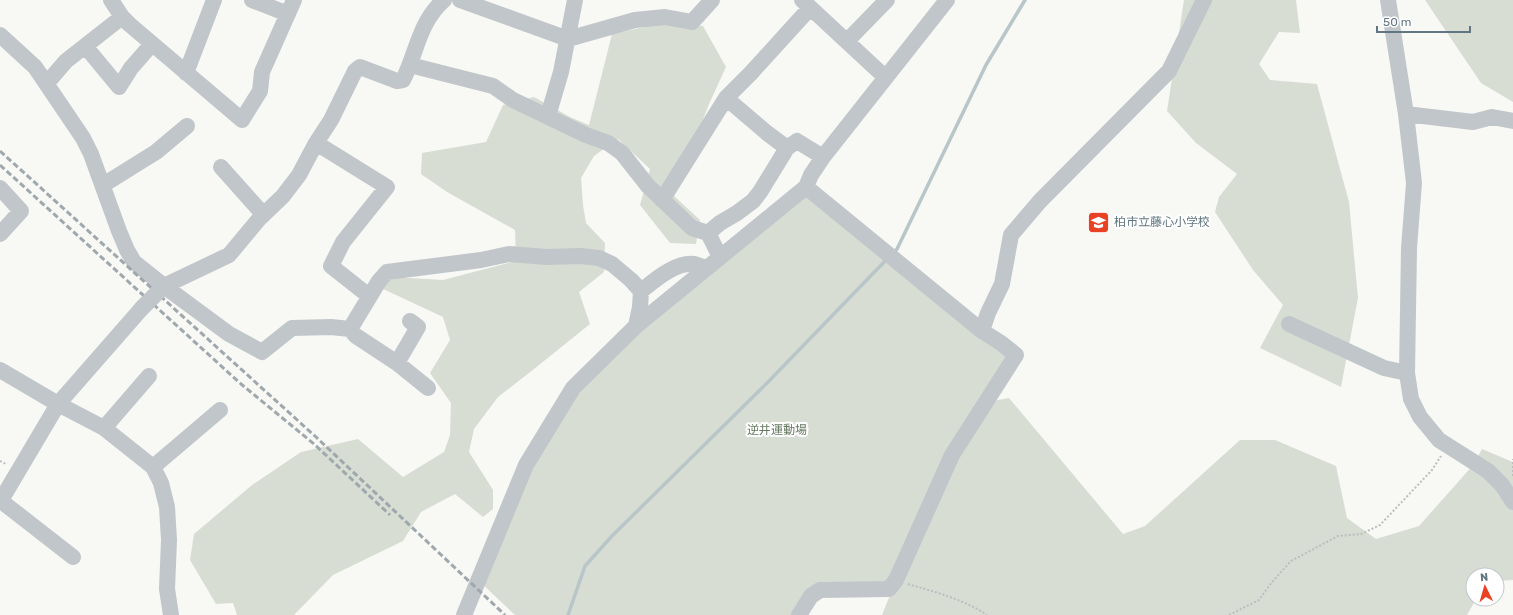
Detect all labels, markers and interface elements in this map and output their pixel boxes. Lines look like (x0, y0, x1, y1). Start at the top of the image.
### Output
scale bar (1377, 8, 1470, 34)
text: 50 m (1383, 15, 1411, 29)
school or university icon: 柏市立藤心小学校 (1085, 209, 1111, 235)
place label: 柏市立藤心小学校 (1114, 215, 1210, 229)
park label: 逆井運動場 (747, 423, 807, 437)
north arrow (1465, 567, 1505, 607)
text: N (1480, 571, 1489, 584)

